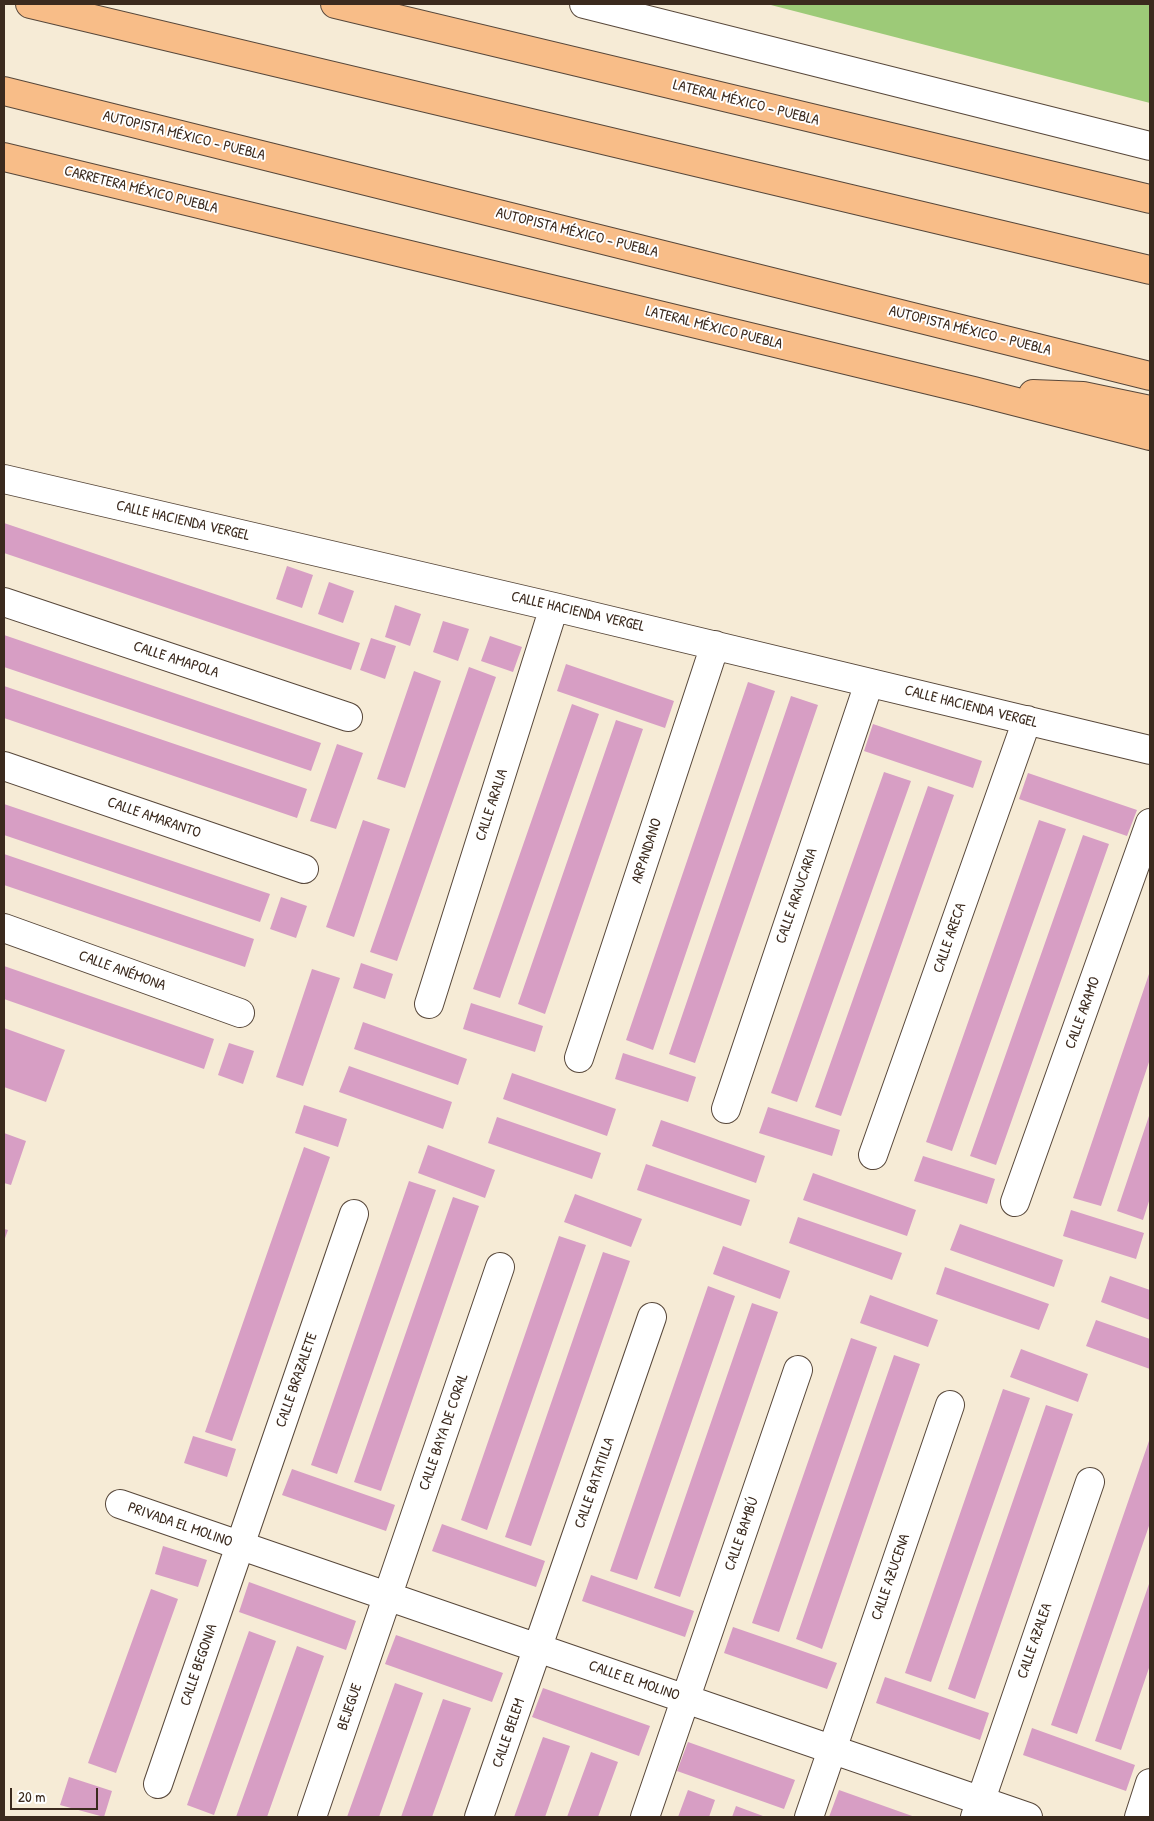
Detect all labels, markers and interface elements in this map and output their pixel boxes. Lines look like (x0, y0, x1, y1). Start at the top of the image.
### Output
street label: LATERAL MÉXICO - PUEBLA (671, 76, 821, 130)
street label: AUTOPISTA MÉXICO - PUEBLA (101, 107, 267, 165)
street label: CARRETERA MÉXICO PUEBLA (62, 162, 220, 218)
street label: AUTOPISTA MÉXICO - PUEBLA (494, 204, 660, 262)
street label: LATERAL MÉXICO PUEBLA (644, 302, 784, 354)
street label: AUTOPISTA MÉXICO - PUEBLA (887, 302, 1053, 360)
street label: CALLE HACIENDA VERGEL (114, 497, 252, 545)
street label: CALLE HACIENDA VERGEL (509, 588, 647, 636)
street label: CALLE AMAPOLA (131, 638, 221, 682)
street label: CALLE HACIENDA VERGEL (903, 682, 1039, 732)
street label: CALLE ARALIA (472, 767, 512, 843)
street label: CALLE AMARANTO (105, 794, 203, 842)
street label: ARPANDANO (628, 816, 666, 886)
street label: CALLE ARAUCARIA (772, 846, 822, 946)
street label: CALLE ARECA (930, 901, 970, 975)
street label: CALLE ANÉMONA (76, 947, 168, 995)
street label: CALLE ARAMO (1062, 974, 1104, 1052)
street label: CALLE BRAZALETE (272, 1330, 322, 1430)
street label: CALLE BAYA DE CORAL (416, 1371, 472, 1493)
street label: CALLE BATATILLA (571, 1435, 619, 1531)
street label: CALLE BAMBÚ (721, 1495, 763, 1573)
street label: PRIVADA EL MOLINO (125, 1499, 235, 1551)
street label: CALLE AZUCENA (868, 1531, 914, 1623)
street label: CALLE AZALEA (1014, 1601, 1056, 1681)
street label: CALLE BEGONIA (177, 1622, 221, 1708)
street label: CALLE EL MOLINO (586, 1657, 682, 1705)
street label: BEJEGUE (334, 1681, 366, 1733)
street label: CALLE BELEM (489, 1696, 529, 1770)
scale bar (12, 1778, 100, 1810)
text: 20 m (18, 1786, 45, 1807)

